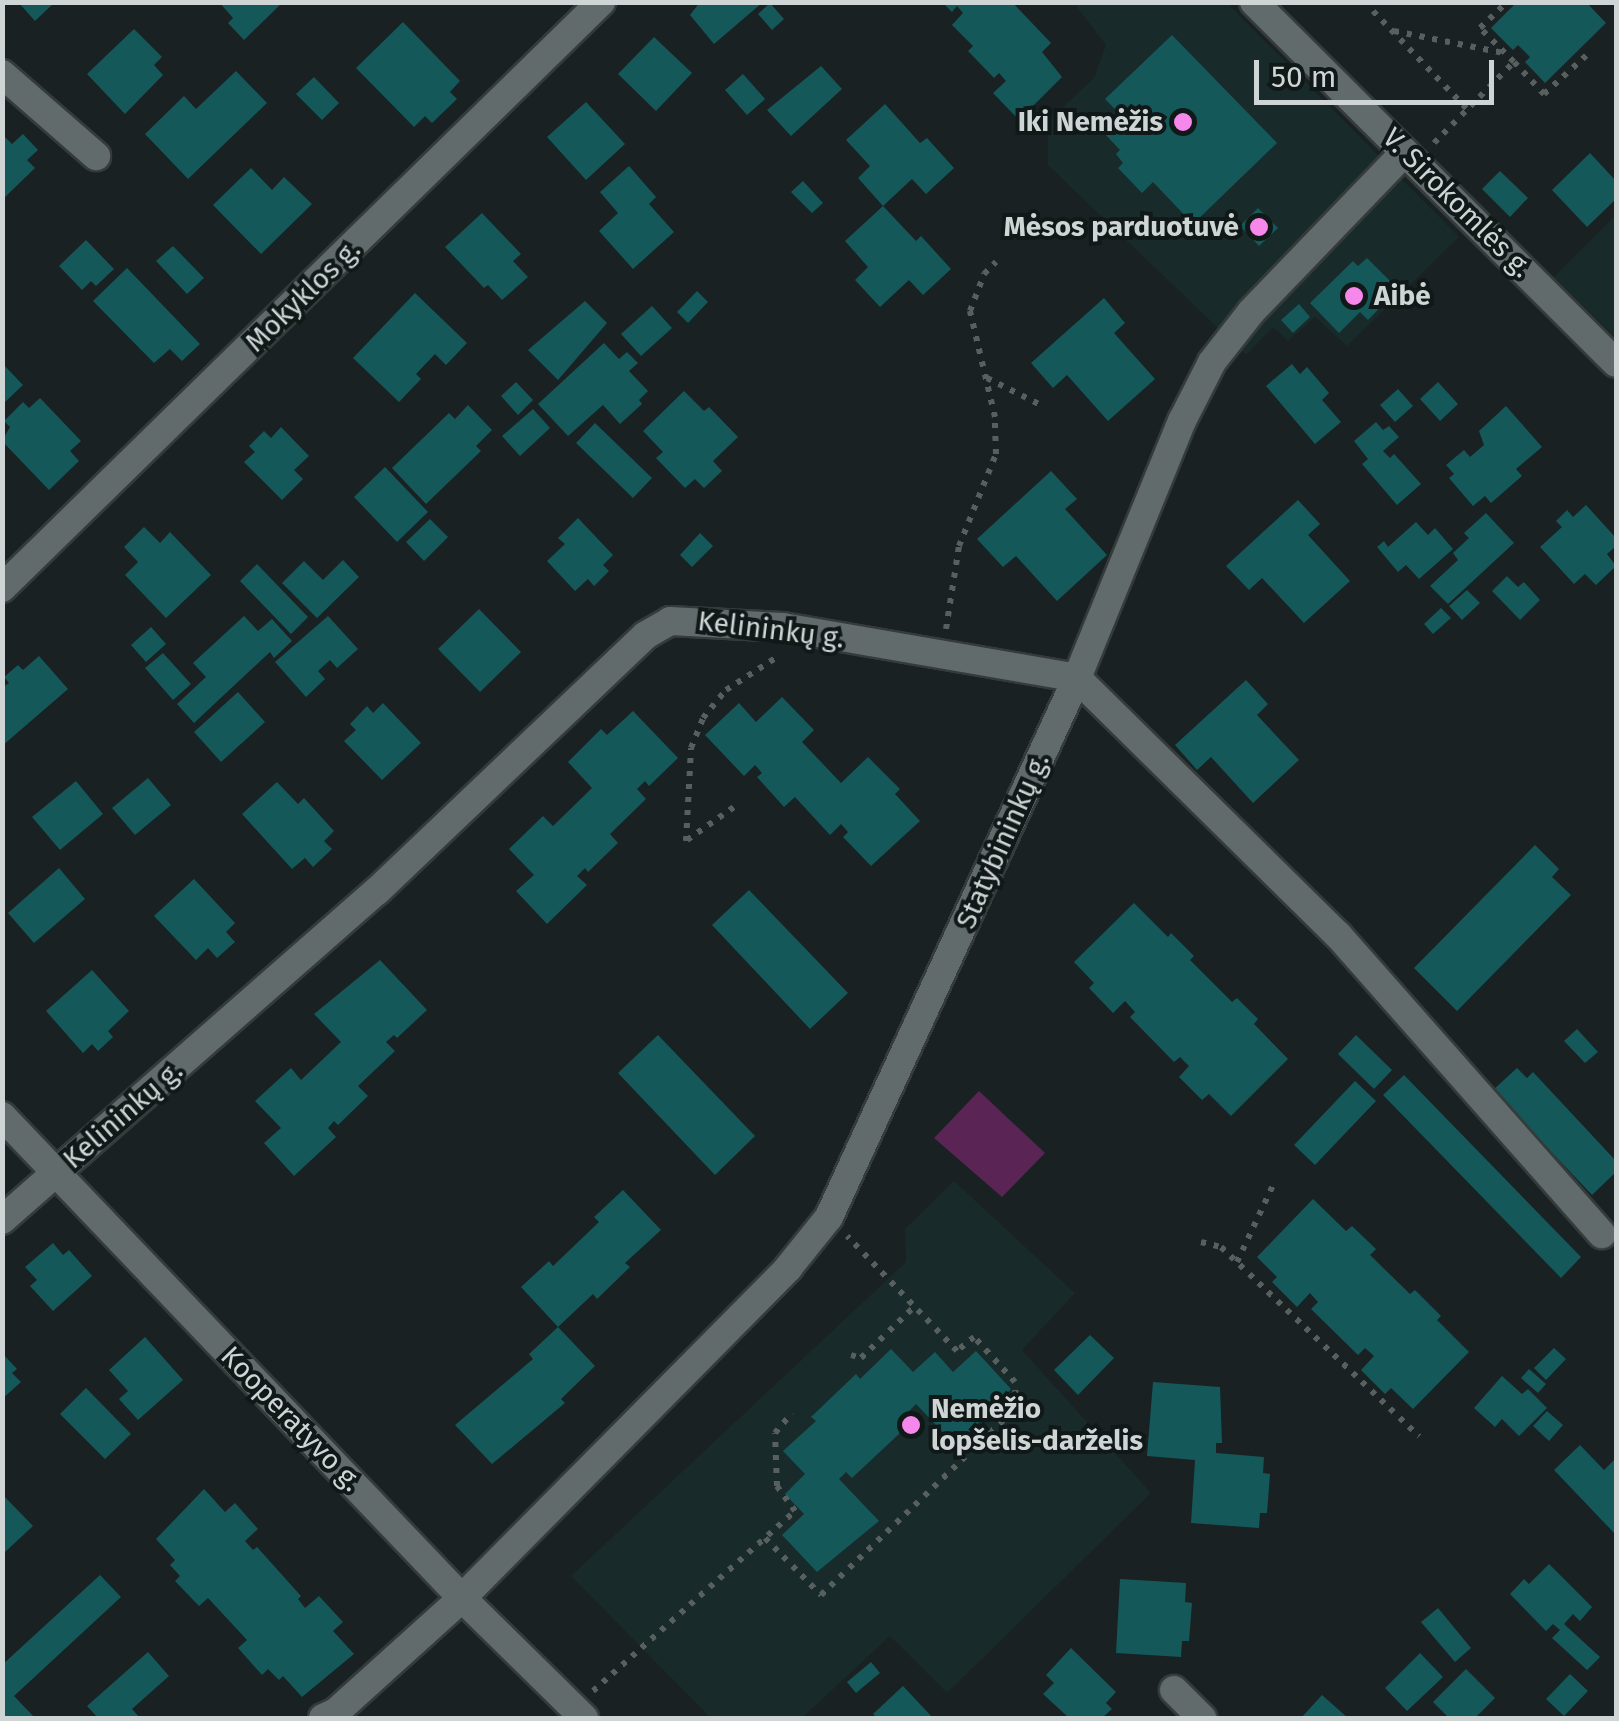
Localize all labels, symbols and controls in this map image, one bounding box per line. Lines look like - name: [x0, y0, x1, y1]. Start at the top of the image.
- scale bar: [1259, 40, 1499, 102]
- text: 50 m: [1271, 59, 1336, 95]
- place label: Iki Nemėžis: [1018, 105, 1163, 139]
- marker: Iki Nemėžis: [1172, 111, 1194, 133]
- street label: V. Sirokomlės g.: [1375, 121, 1539, 285]
- place label: Mėsos parduotuvė: [1004, 210, 1239, 244]
- marker: Mėsos parduotuvė: [1248, 216, 1270, 238]
- street label: Mokyklos g.: [239, 233, 367, 359]
- place label: Aibė: [1374, 279, 1431, 313]
- marker: Aibė: [1343, 285, 1365, 307]
- street label: Kelininkų g.: [696, 604, 846, 656]
- street label: Statybininkų g.: [949, 748, 1057, 934]
- street label: Kelininkų g.: [56, 1054, 190, 1176]
- street label: Kooperatyvo g.: [214, 1340, 368, 1498]
- place label: Nemėžio lopšelis-darželis: [931, 1392, 1143, 1458]
- marker: Nemėžio lopšelis-darželis: [900, 1414, 922, 1436]

